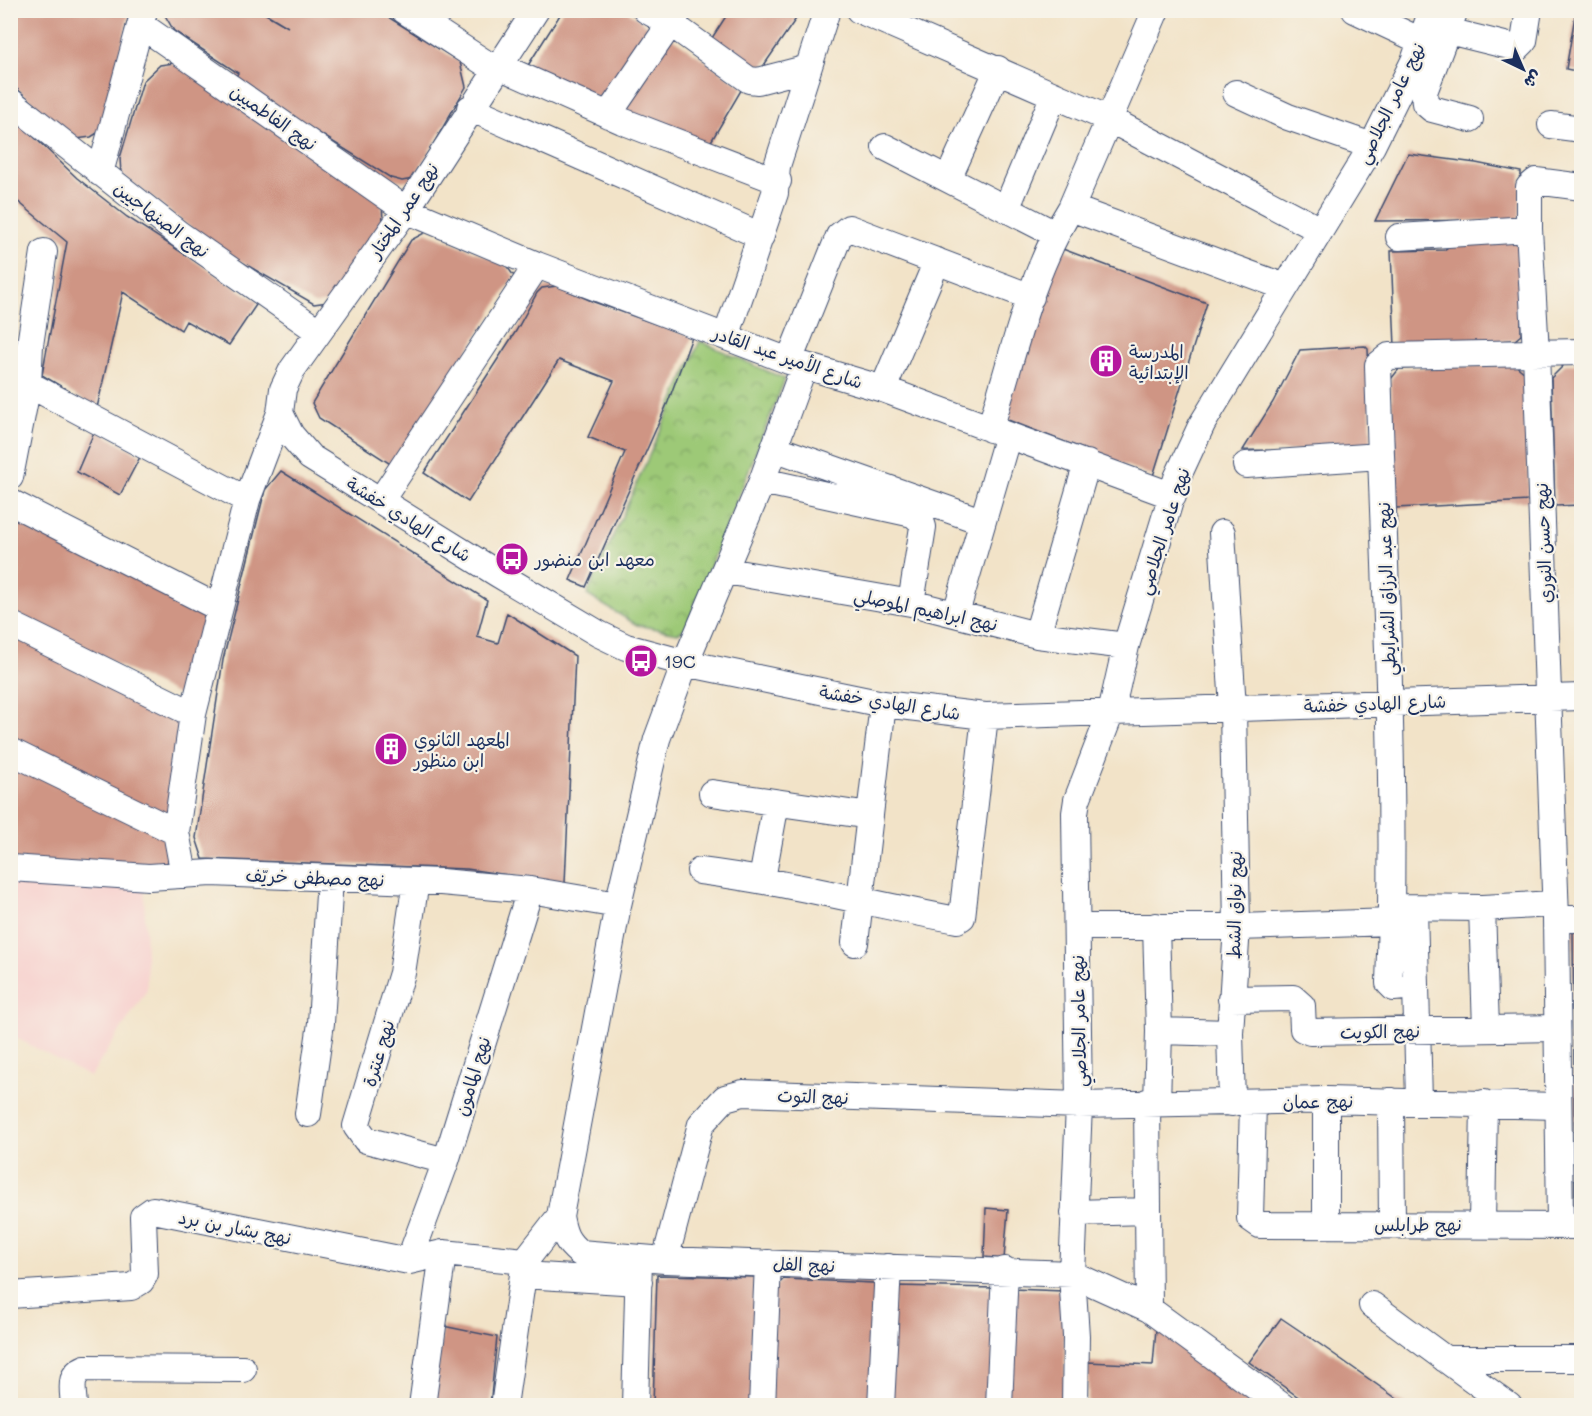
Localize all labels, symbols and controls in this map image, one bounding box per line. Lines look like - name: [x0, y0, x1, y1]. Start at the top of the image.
- street label: نهج عامر الجلاصي: [1350, 38, 1434, 170]
- north arrow: [1493, 39, 1553, 99]
- text: ش: [1520, 66, 1547, 94]
- street label: نهج الفاطميين: [225, 78, 322, 156]
- street label: نهج عمر المختار: [361, 158, 445, 265]
- street label: نهج الصنهاجيين: [109, 175, 215, 264]
- street label: شارع الأمير عبد القادر: [708, 319, 866, 395]
- place label: المدرسة الإبتدائية: [1129, 339, 1189, 384]
- building icon: المدرسة الإبتدائية: [1088, 343, 1124, 379]
- street label: نهج عامر الجلاصي: [1131, 465, 1200, 599]
- street label: شارع الهادي خفشة: [341, 471, 476, 569]
- street label: نهج حسن النوري: [1529, 482, 1559, 604]
- street label: نهج عبد الرزاق الشرايطي: [1371, 501, 1406, 676]
- bus stop icon: معهد ابن منضور: [494, 541, 530, 577]
- place label: معهد ابن منضور: [533, 547, 655, 571]
- street label: نهج ابراهيم الموصلي: [851, 582, 1000, 641]
- bus stop icon: 19C: [623, 643, 659, 679]
- place label: 19C: [664, 649, 696, 673]
- street label: شارع الهادي خفشة: [817, 679, 962, 727]
- street label: شارع الهادي خفشة: [1303, 689, 1447, 719]
- place label: المعهد الثانوي ابن منظور: [412, 727, 510, 772]
- building icon: المعهد الثانوي ابن منظور: [373, 731, 409, 767]
- street label: نهج نواق الشط: [1221, 851, 1248, 959]
- street label: نهج مصطفى خريّف: [245, 863, 385, 892]
- street label: نهج عامر الجلاصي: [1065, 955, 1096, 1087]
- street label: نهج عنترة: [356, 1017, 400, 1090]
- street label: نهج الكويت: [1340, 1018, 1420, 1045]
- street label: نهج المامون: [449, 1033, 496, 1119]
- street label: نهج التوت: [777, 1083, 849, 1110]
- street label: نهج عمان: [1282, 1088, 1354, 1115]
- street label: نهج بشار بن برد: [176, 1204, 294, 1251]
- street label: نهج طرابلس: [1374, 1212, 1462, 1237]
- street label: نهج الفل: [772, 1251, 836, 1278]

